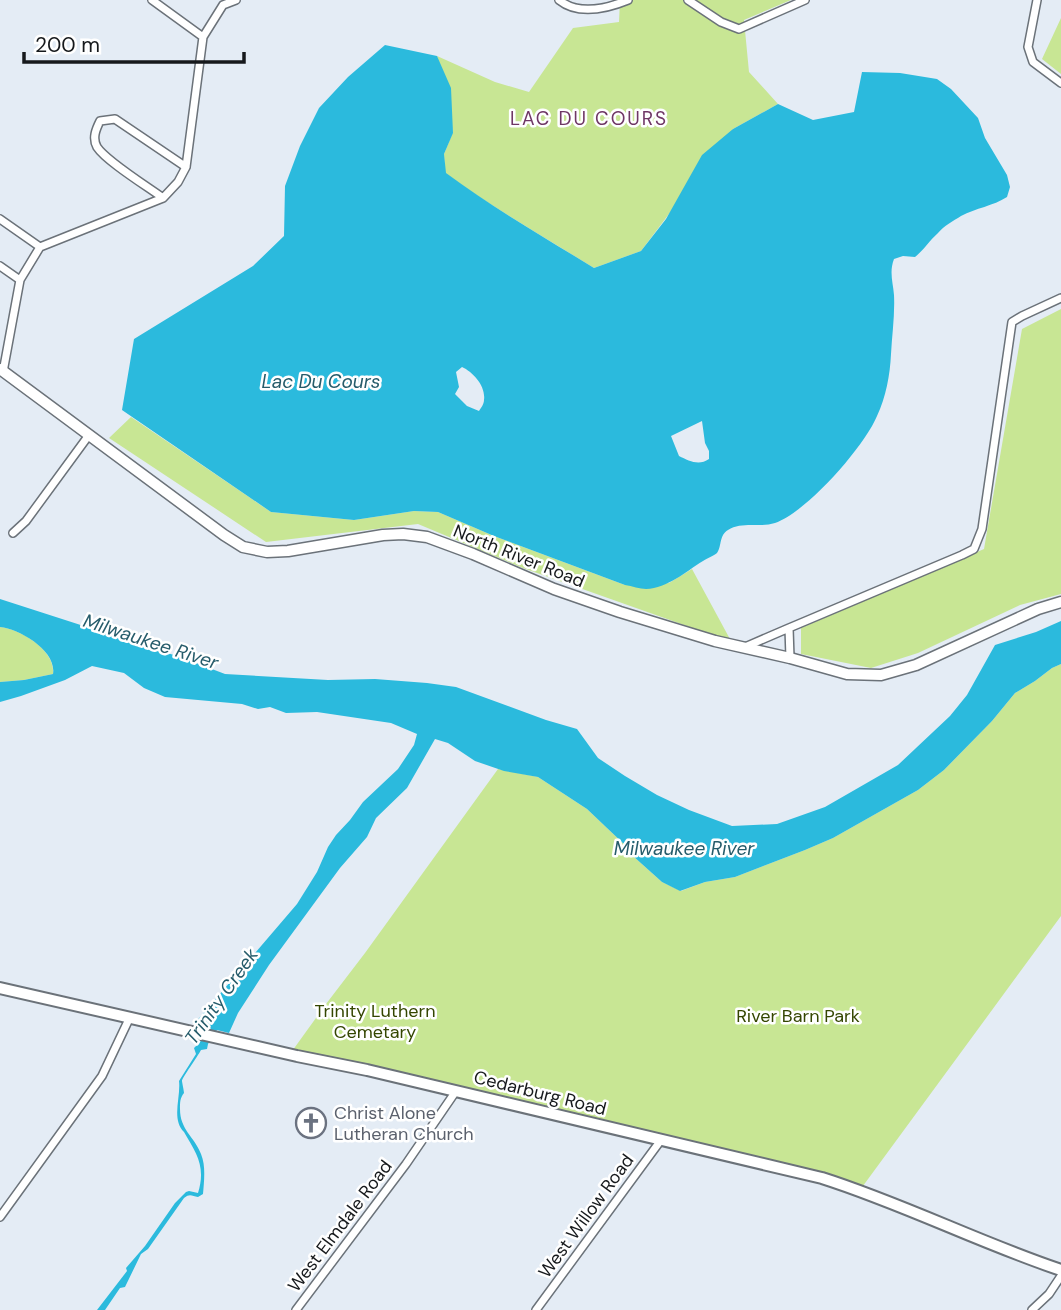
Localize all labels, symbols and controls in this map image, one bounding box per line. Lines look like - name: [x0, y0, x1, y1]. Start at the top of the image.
- scale bar: [24, 21, 245, 65]
- text: 200 m: [35, 31, 100, 59]
- district label: LAC DU COURS: [510, 106, 668, 131]
- water label: Lac Du Cours: [262, 369, 380, 394]
- street label: North River Road: [450, 519, 588, 593]
- water label: Milwaukee River: [80, 608, 223, 675]
- water label: Milwaukee River: [614, 836, 755, 861]
- water label: Trinity Creek: [179, 943, 264, 1049]
- park label: Trinity Luthern Cemetary: [315, 999, 435, 1044]
- park label: River Barn Park: [736, 1004, 860, 1028]
- street label: Cedarburg Road: [471, 1065, 609, 1121]
- place label: Christ Alone Lutheran Church: [334, 1101, 474, 1146]
- church icon: Christ Alone Lutheran Church: [294, 1106, 328, 1140]
- street label: West Willow Road: [533, 1149, 639, 1283]
- street label: West Elmdale Road: [282, 1155, 398, 1297]

